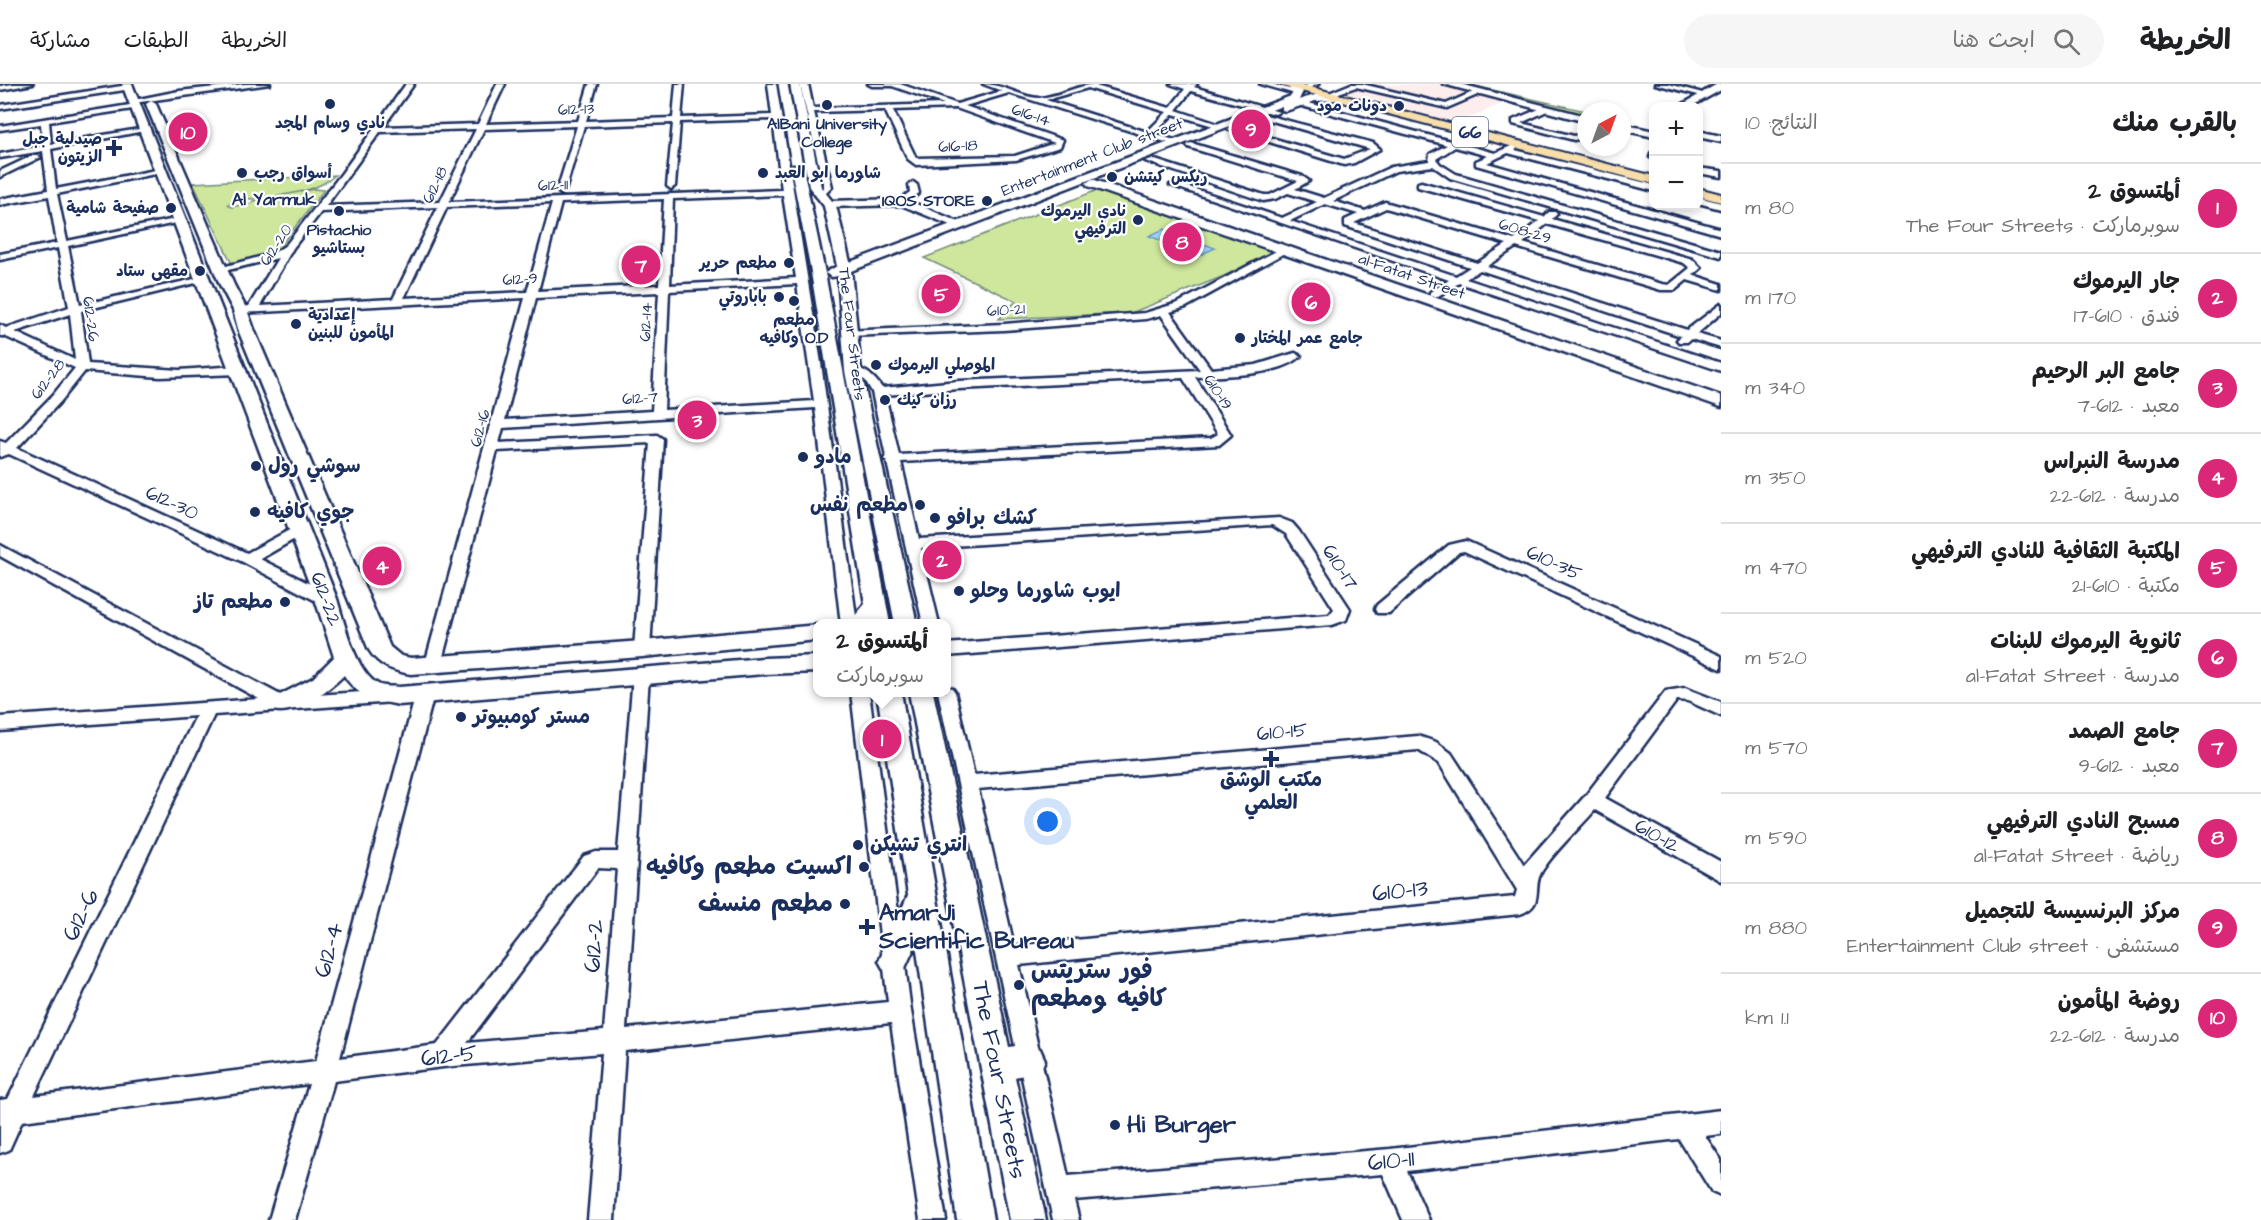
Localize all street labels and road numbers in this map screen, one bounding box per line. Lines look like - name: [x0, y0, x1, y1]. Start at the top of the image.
- street label: 612-13: [557, 97, 595, 121]
- street label: 616-14: [1009, 98, 1054, 132]
- street label: Entertainment Club street: [998, 112, 1186, 202]
- road number: 66: [1452, 117, 1488, 147]
- street label: 616-18: [938, 134, 978, 158]
- street label: 612-18: [417, 163, 453, 207]
- street label: 612-11: [537, 173, 569, 197]
- street label: 608-29: [1496, 213, 1554, 249]
- street label: 612-20: [254, 220, 298, 270]
- street label: al-Fatat Street: [1356, 247, 1469, 305]
- street label: The Four Streets: [833, 266, 871, 402]
- street label: 612-9: [502, 267, 538, 291]
- street label: 612-26: [77, 295, 105, 343]
- street label: 610-21: [986, 298, 1026, 322]
- street label: 612-14: [634, 302, 658, 342]
- street label: 612-28: [25, 354, 71, 404]
- street label: 610-19: [1198, 370, 1238, 414]
- street label: 612-7: [621, 386, 659, 410]
- street label: 612-16: [464, 407, 496, 449]
- street label: 612-30: [141, 479, 203, 528]
- street label: 610-35: [1522, 538, 1586, 588]
- street label: 610-17: [1315, 539, 1365, 595]
- street label: 612-22: [303, 568, 349, 630]
- street label: 610-15: [1256, 716, 1308, 748]
- street label: 610-12: [1629, 812, 1685, 860]
- street label: 610-13: [1370, 871, 1430, 911]
- street label: 612-6: [54, 883, 108, 947]
- street label: 612-2: [575, 918, 613, 974]
- street label: 612-4: [305, 919, 353, 981]
- street label: The Four Streets: [963, 978, 1035, 1182]
- street label: 612-5: [419, 1036, 479, 1076]
- street label: 610-11: [1366, 1142, 1416, 1180]

